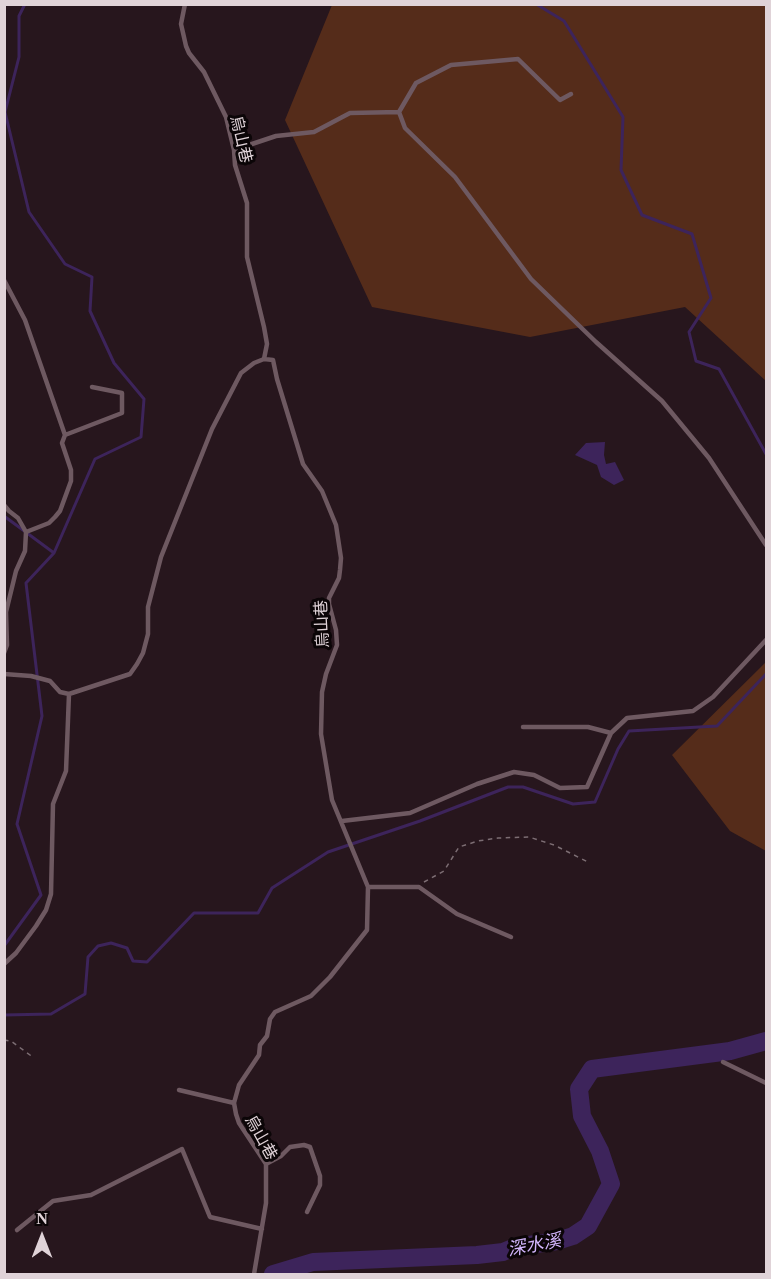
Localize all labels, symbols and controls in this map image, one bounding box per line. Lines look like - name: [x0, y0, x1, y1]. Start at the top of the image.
- street label: 烏山巷: [227, 113, 257, 165]
- street label: 烏山巷: [310, 600, 332, 648]
- street label: 烏山巷: [242, 1111, 282, 1163]
- north arrow: [12, 1207, 72, 1267]
- text: N: [36, 1210, 48, 1227]
- water label: 深水溪: [505, 1228, 563, 1260]

